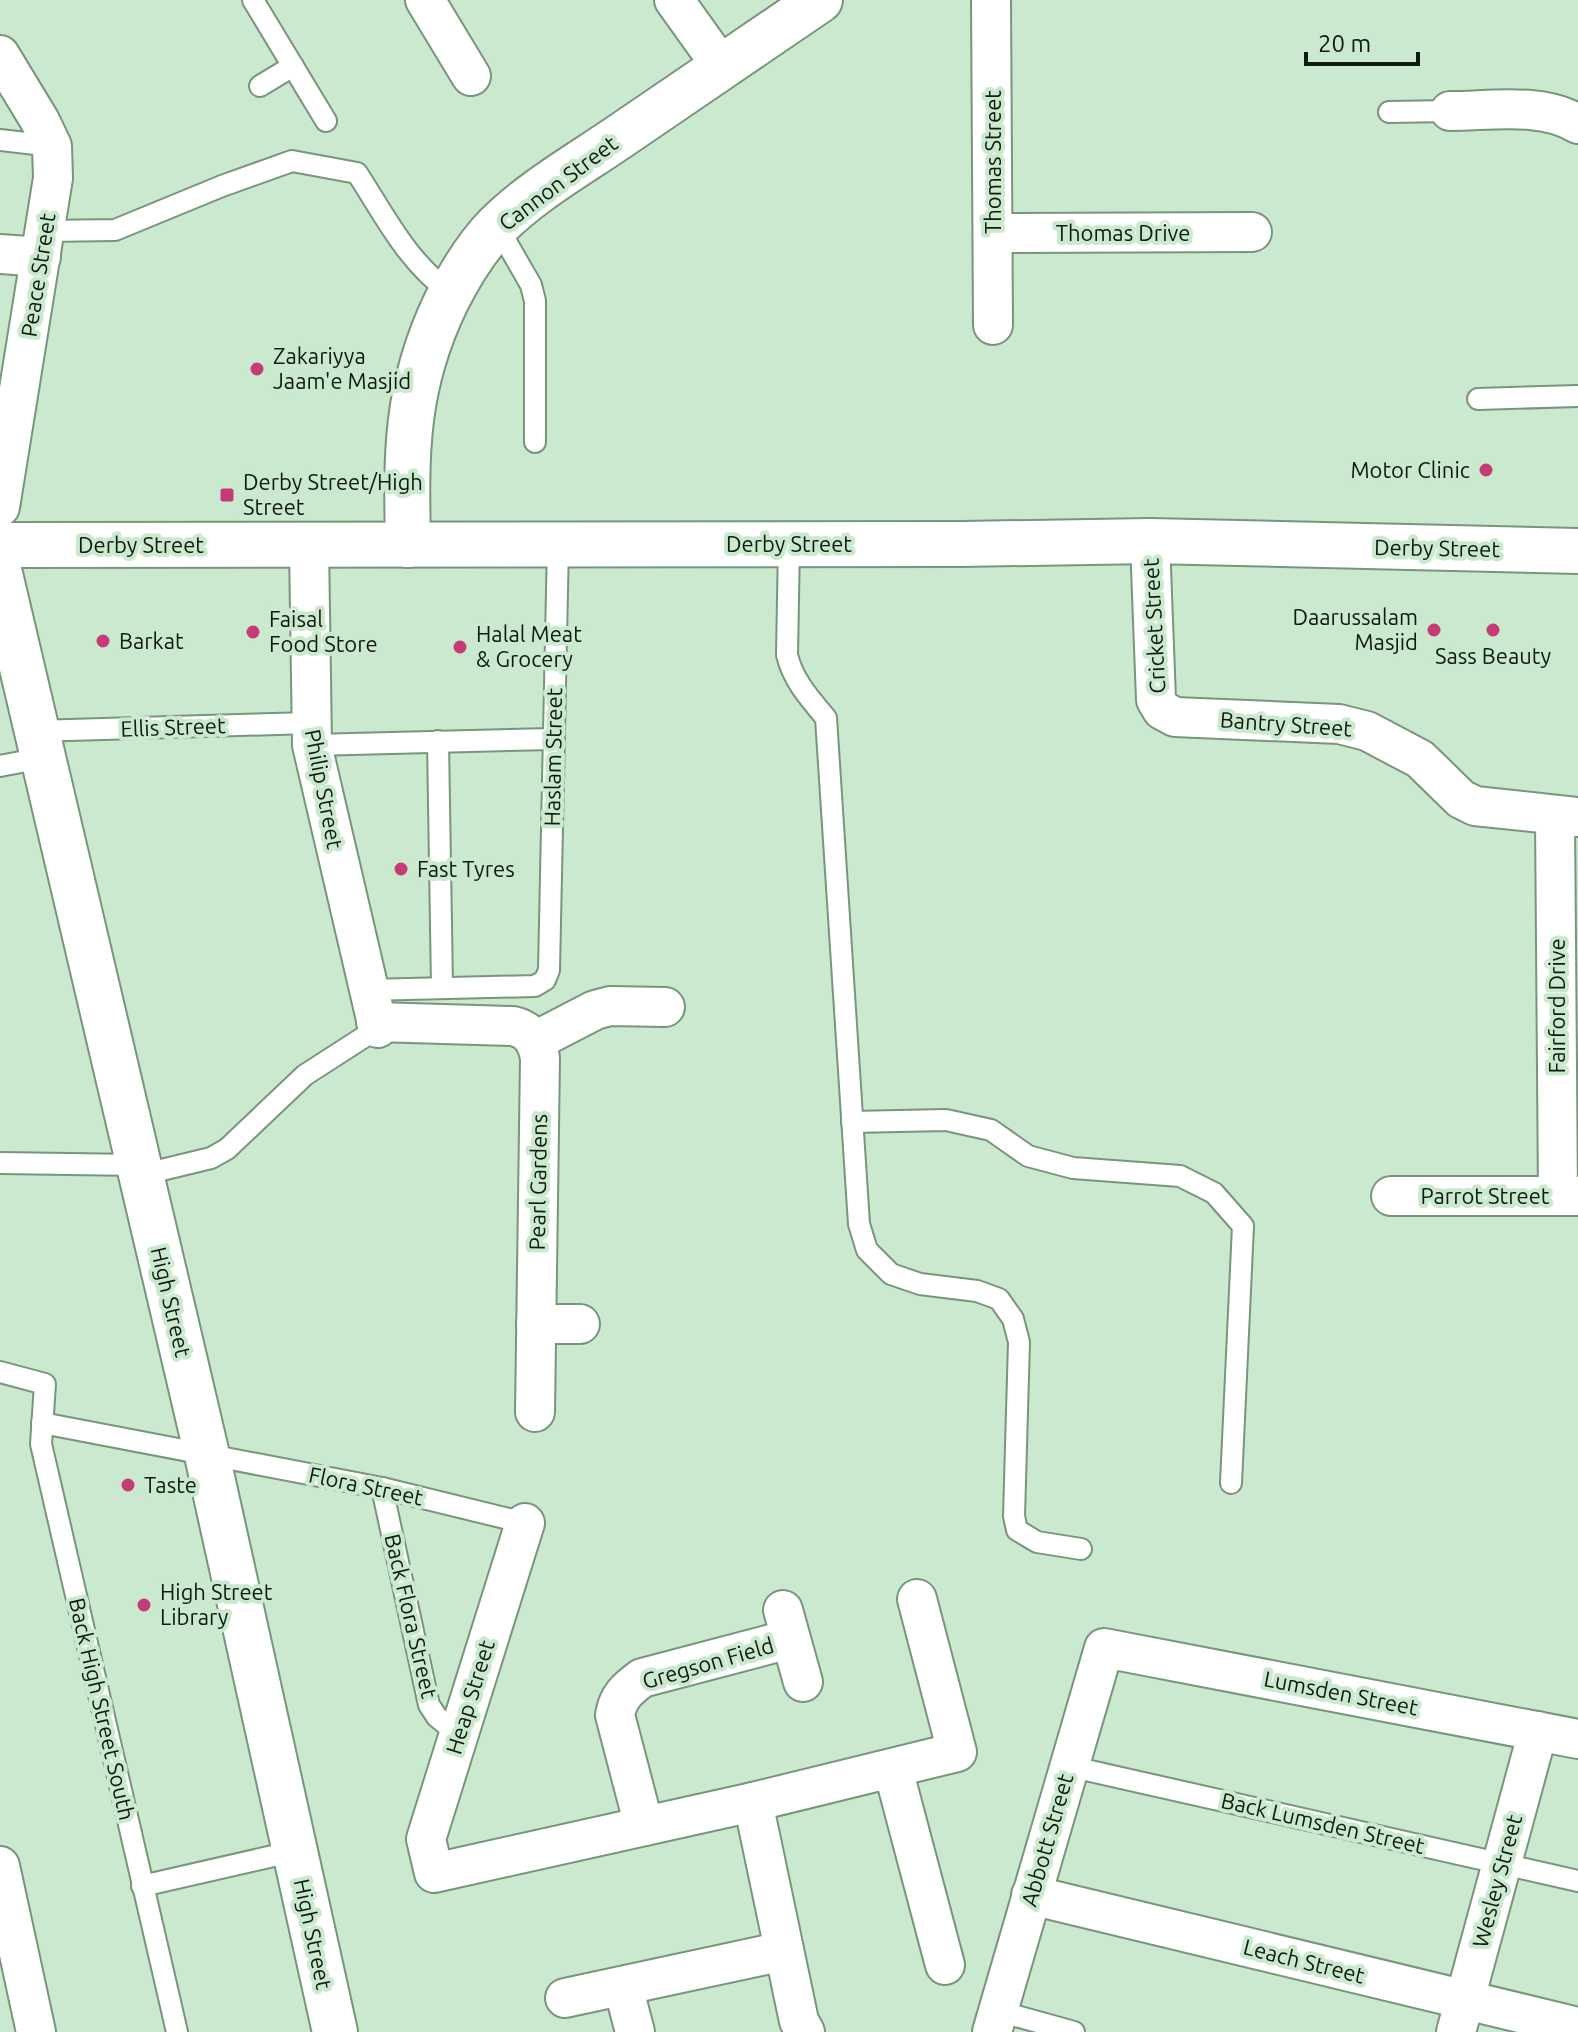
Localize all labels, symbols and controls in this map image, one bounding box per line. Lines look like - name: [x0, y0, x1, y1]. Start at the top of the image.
- scale bar: [1306, 16, 1418, 66]
- text: 20 m: [1318, 30, 1371, 57]
- street label: Thomas Street: [980, 90, 1005, 234]
- street label: Cannon Street: [494, 130, 622, 235]
- street label: Peace Street: [15, 211, 60, 339]
- street label: Thomas Drive: [1056, 220, 1190, 245]
- place label: Zakariyya Jaam'e Masjid: [273, 343, 411, 393]
- marker: Zakariyya Jaam'e Masjid: [248, 360, 266, 378]
- place label: Motor Clinic: [1350, 457, 1470, 482]
- marker: Motor Clinic: [1477, 461, 1495, 479]
- place label: Derby Street/High Street: [243, 469, 423, 519]
- marker: Derby Street/High Street: [218, 486, 236, 504]
- street label: Derby Street: [726, 531, 852, 556]
- street label: Derby Street: [78, 532, 204, 557]
- street label: Derby Street: [1374, 534, 1501, 561]
- street label: Cricket Street: [1137, 557, 1170, 694]
- place label: Daarussalam Masjid: [1292, 604, 1418, 654]
- place label: Faisal Food Store: [269, 606, 378, 656]
- place label: Halal Meat & Grocery: [476, 621, 582, 671]
- marker: Daarussalam Masjid: [1425, 621, 1443, 639]
- marker: Sass Beauty: [1484, 621, 1502, 639]
- marker: Faisal Food Store: [244, 623, 262, 641]
- place label: Barkat: [119, 628, 184, 653]
- marker: Barkat: [94, 632, 112, 650]
- marker: Halal Meat & Grocery: [451, 638, 469, 656]
- place label: Sass Beauty: [1435, 643, 1552, 668]
- street label: Haslam Street: [539, 687, 566, 827]
- street label: Bantry Street: [1219, 706, 1353, 741]
- street label: Ellis Street: [120, 712, 226, 741]
- street label: Philip Street: [301, 727, 348, 851]
- place label: Fast Tyres: [417, 856, 515, 881]
- marker: Fast Tyres: [392, 860, 410, 878]
- street label: Fairford Drive: [1544, 938, 1569, 1074]
- street label: Pearl Gardens: [524, 1113, 551, 1251]
- street label: Parrot Street: [1421, 1183, 1550, 1208]
- street label: High Street: [147, 1244, 196, 1360]
- street label: Flora Street: [307, 1461, 426, 1510]
- place label: Taste: [144, 1472, 197, 1497]
- marker: Taste: [119, 1476, 137, 1494]
- street label: Back Flora Street: [380, 1531, 443, 1701]
- place label: High Street Library: [160, 1579, 273, 1629]
- street label: Back High Street South: [65, 1595, 140, 1822]
- marker: High Street Library: [135, 1596, 153, 1614]
- street label: Gregson Field: [639, 1632, 776, 1693]
- street label: Heap Street: [440, 1636, 499, 1757]
- street label: Lumsden Street: [1262, 1665, 1421, 1720]
- street label: Abbott Street: [1016, 1770, 1077, 1909]
- street label: Back Lumsden Street: [1219, 1787, 1428, 1858]
- street label: Wesley Street: [1467, 1811, 1526, 1950]
- street label: High Street: [290, 1876, 337, 1992]
- street label: Leach Street: [1241, 1933, 1368, 1988]

